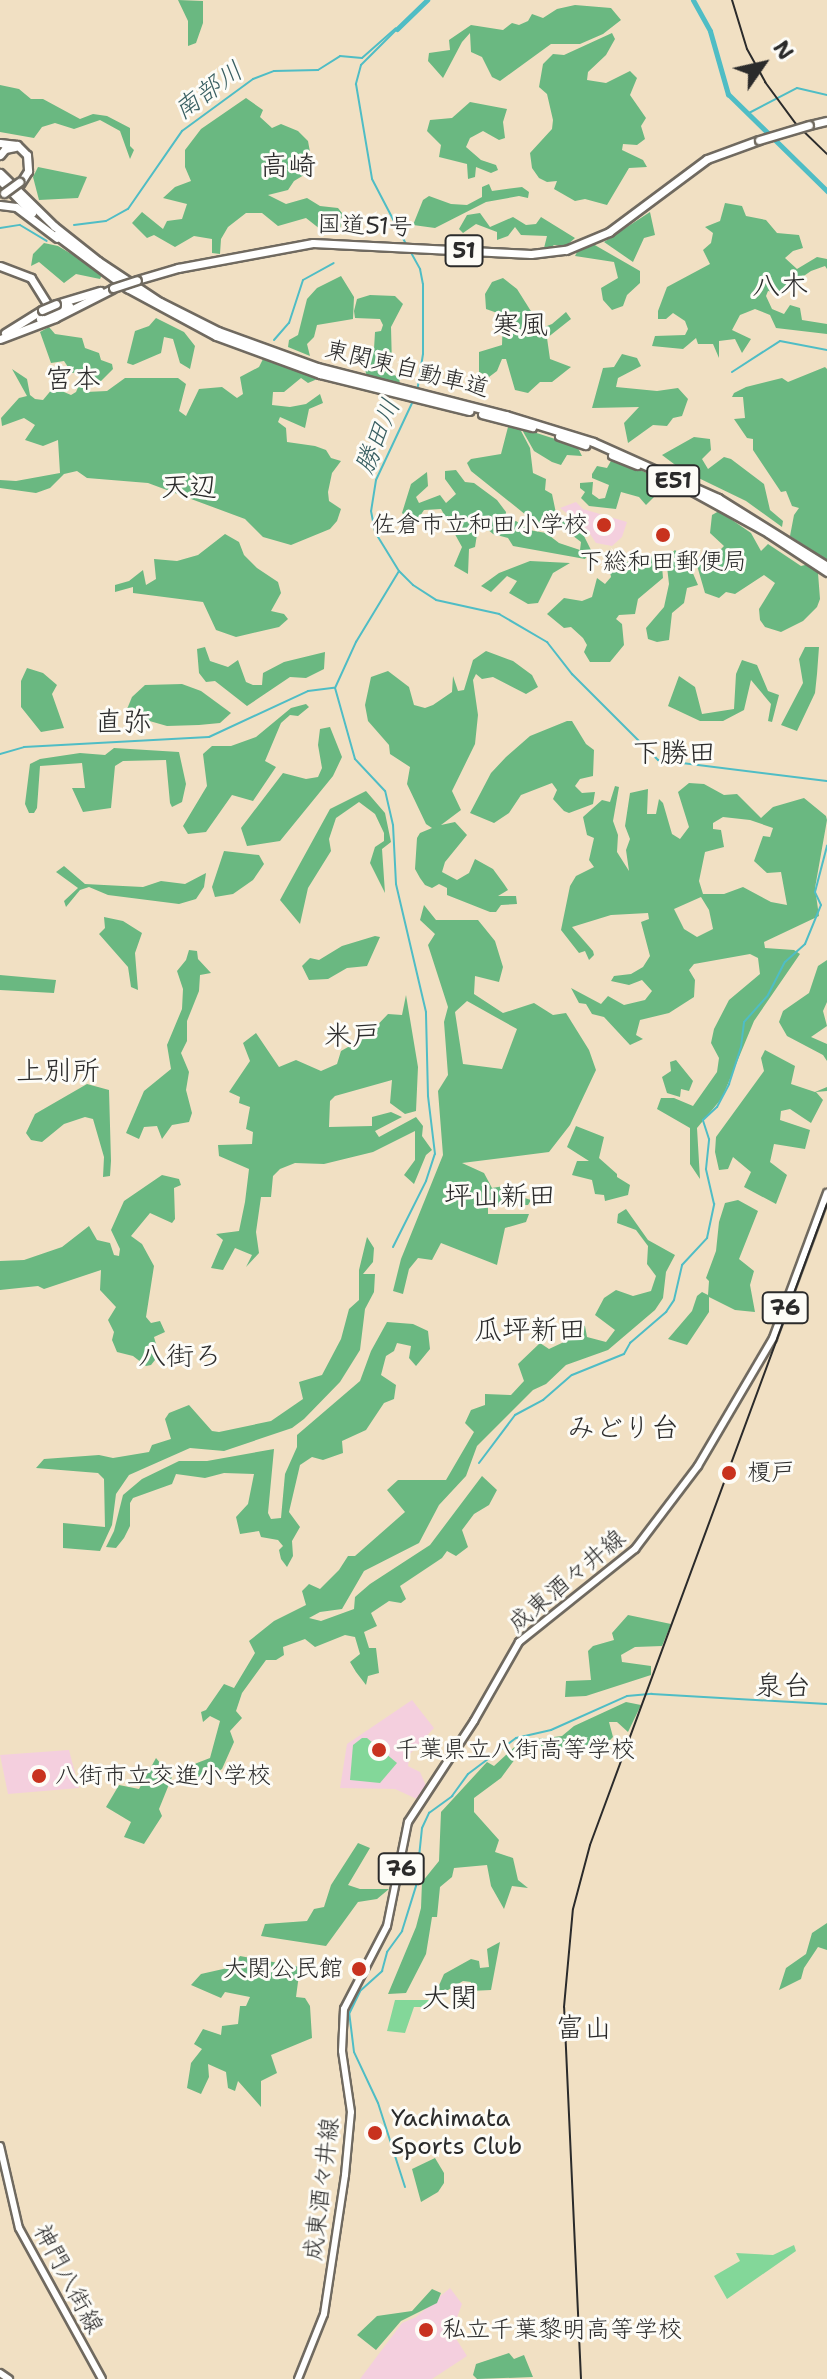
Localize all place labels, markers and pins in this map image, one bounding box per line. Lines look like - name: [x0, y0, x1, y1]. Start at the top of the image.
- place label: 佐倉市立和田小学校: [372, 511, 588, 539]
- marker: 佐倉市立和田小学校: [595, 516, 613, 534]
- marker: 下総和田郵便局: [654, 526, 672, 544]
- place label: 下総和田郵便局: [579, 548, 747, 576]
- place label: 榎戸: [747, 1459, 795, 1487]
- marker: 榎戸: [718, 1462, 740, 1484]
- place label: 千葉県立八街高等学校: [395, 1736, 635, 1764]
- marker: 千葉県立八街高等学校: [370, 1741, 388, 1759]
- place label: 八街市立交進小学校: [55, 1762, 271, 1790]
- marker: 八街市立交進小学校: [30, 1767, 48, 1785]
- place label: 大関公民館: [223, 1955, 343, 1983]
- marker: 大関公民館: [350, 1960, 368, 1978]
- place label: Yachimata Sports Club: [391, 2105, 522, 2161]
- marker: Yachimata Sports Club: [366, 2124, 384, 2142]
- place label: 私立千葉黎明高等学校: [442, 2316, 682, 2344]
- marker: 私立千葉黎明高等学校: [417, 2321, 435, 2339]

